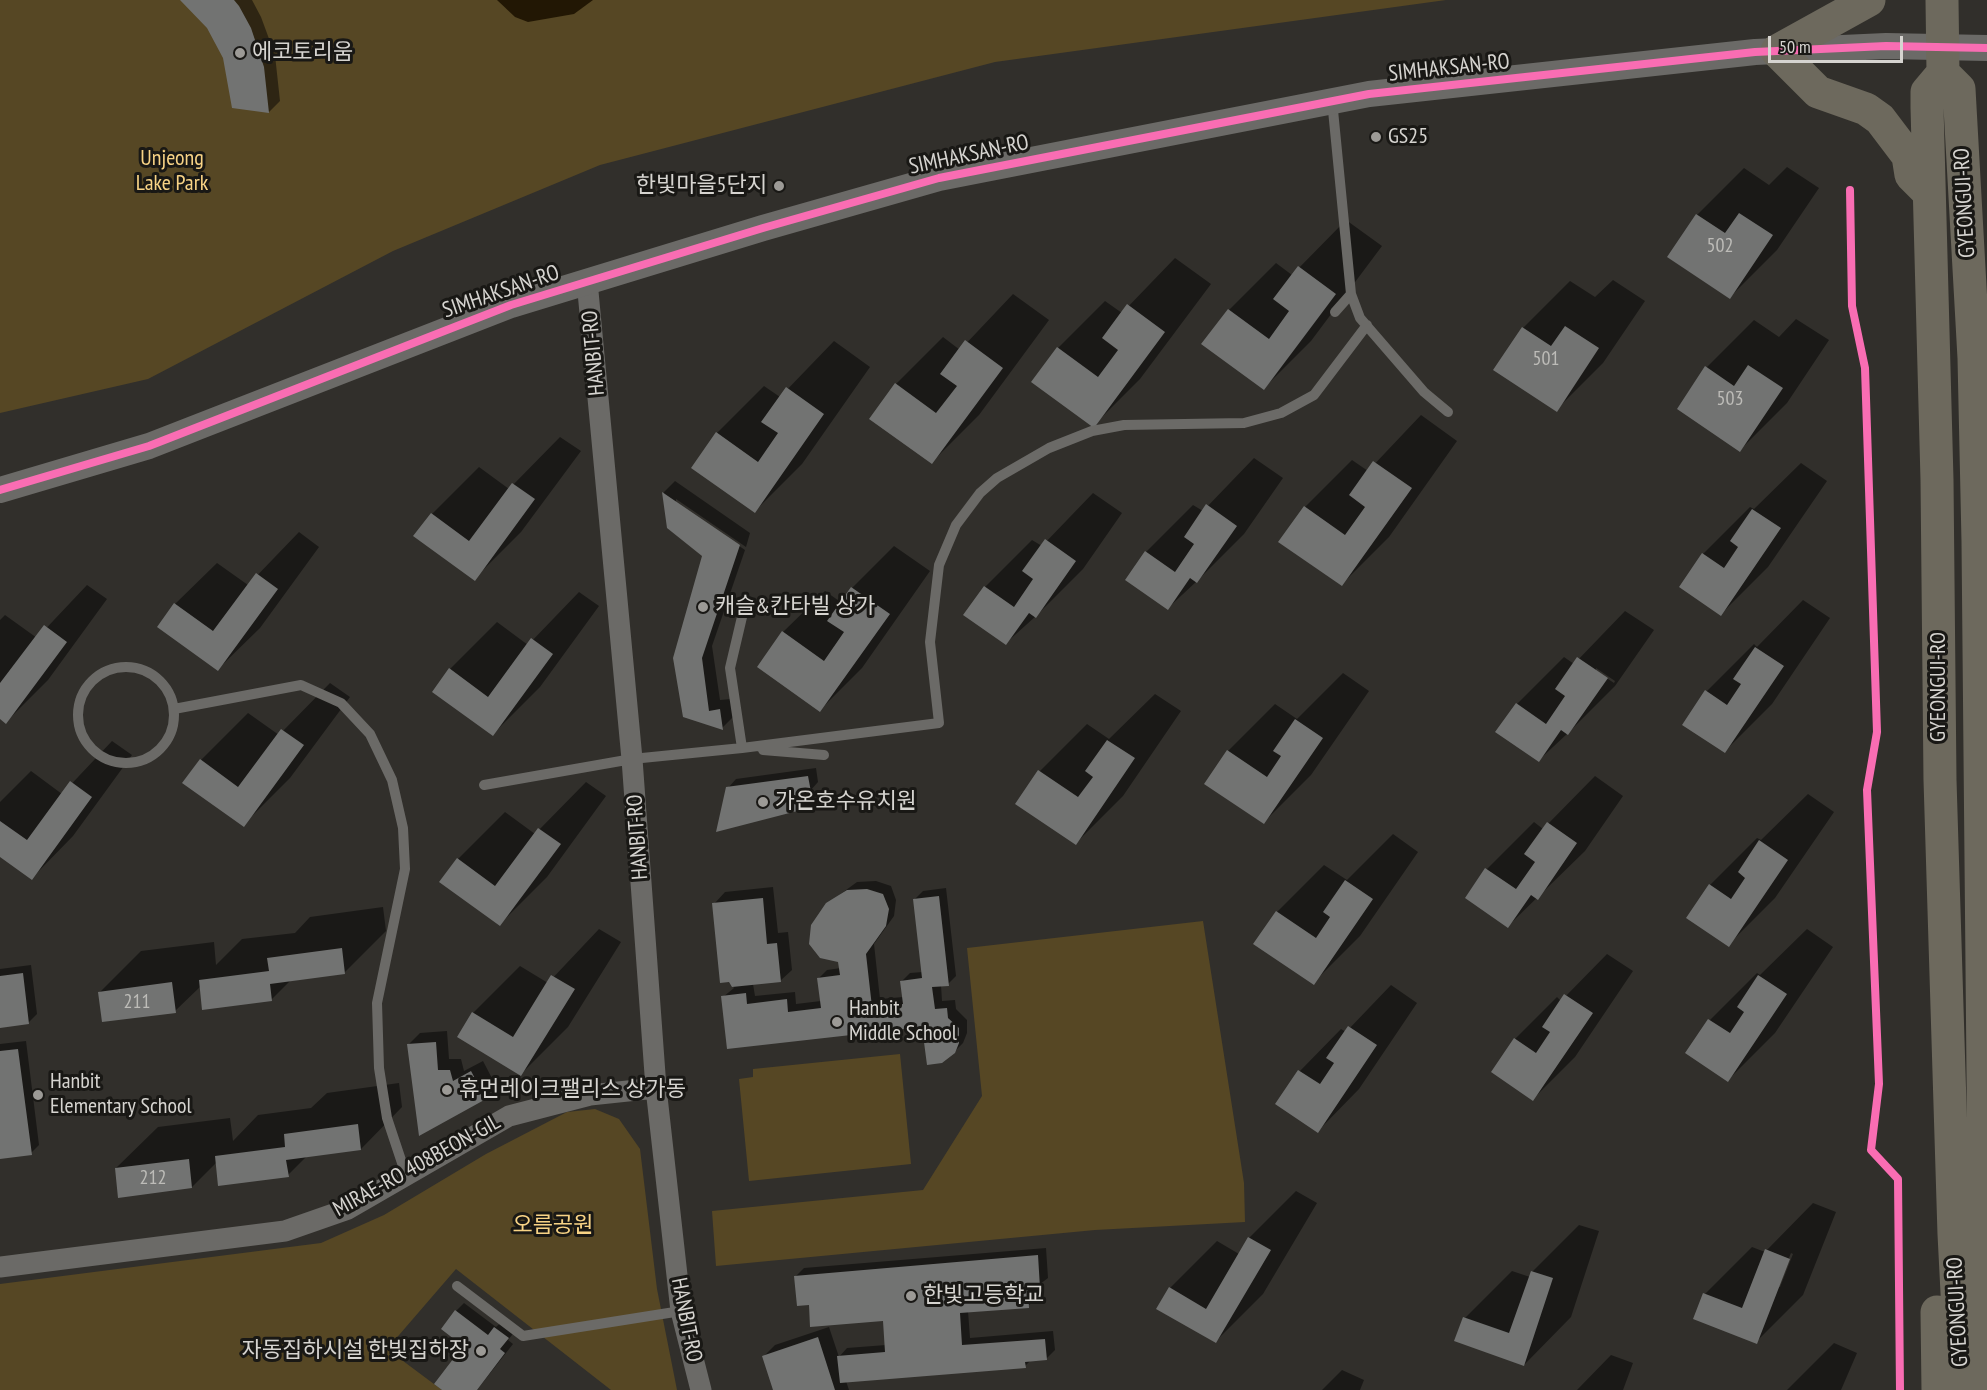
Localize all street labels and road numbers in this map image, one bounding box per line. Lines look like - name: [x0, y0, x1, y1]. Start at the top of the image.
- street label: SIMHAKSAN-RO: [1387, 49, 1511, 87]
- street label: SIMHAKSAN-RO: [907, 129, 1031, 181]
- street label: GYEONGUI-RO: [1949, 147, 1981, 259]
- street label: SIMHAKSAN-RO: [439, 260, 563, 324]
- street label: HANBIT-RO: [577, 309, 611, 397]
- street label: GYEONGUI-RO: [1926, 632, 1952, 742]
- street label: HANBIT-RO: [622, 793, 654, 881]
- street label: MIRAE-RO 408BEON-GIL: [329, 1109, 505, 1223]
- street label: GYEONGUI-RO: [1942, 1256, 1974, 1368]
- street label: HANBIT-RO: [665, 1276, 707, 1364]

